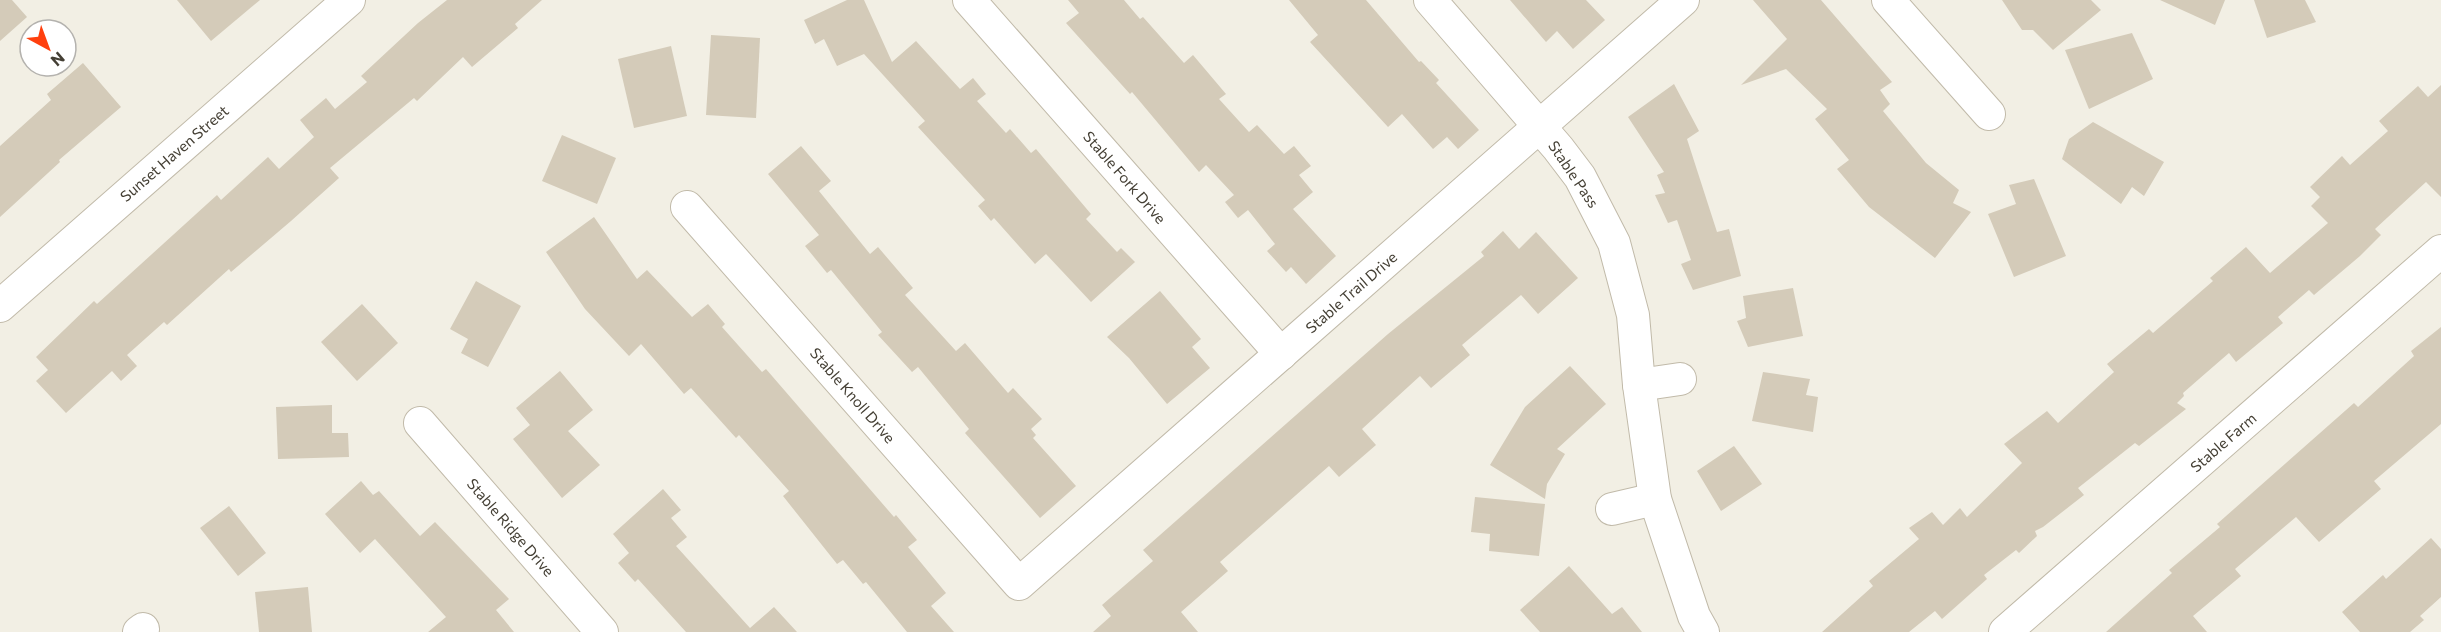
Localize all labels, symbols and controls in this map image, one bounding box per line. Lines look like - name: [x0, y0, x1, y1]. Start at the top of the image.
- north arrow: [18, 18, 78, 78]
- text: N: [47, 49, 69, 71]
- street label: Sunset Haven Street: [116, 101, 232, 205]
- street label: Stable Fork Drive: [1080, 127, 1170, 227]
- street label: Stable Pass: [1545, 137, 1603, 211]
- street label: Stable Trail Drive: [1302, 247, 1400, 336]
- street label: Stable Knoll Drive: [807, 344, 899, 446]
- street label: Stable Farm: [2186, 409, 2260, 475]
- street label: Stable Ridge Drive: [464, 474, 558, 580]

